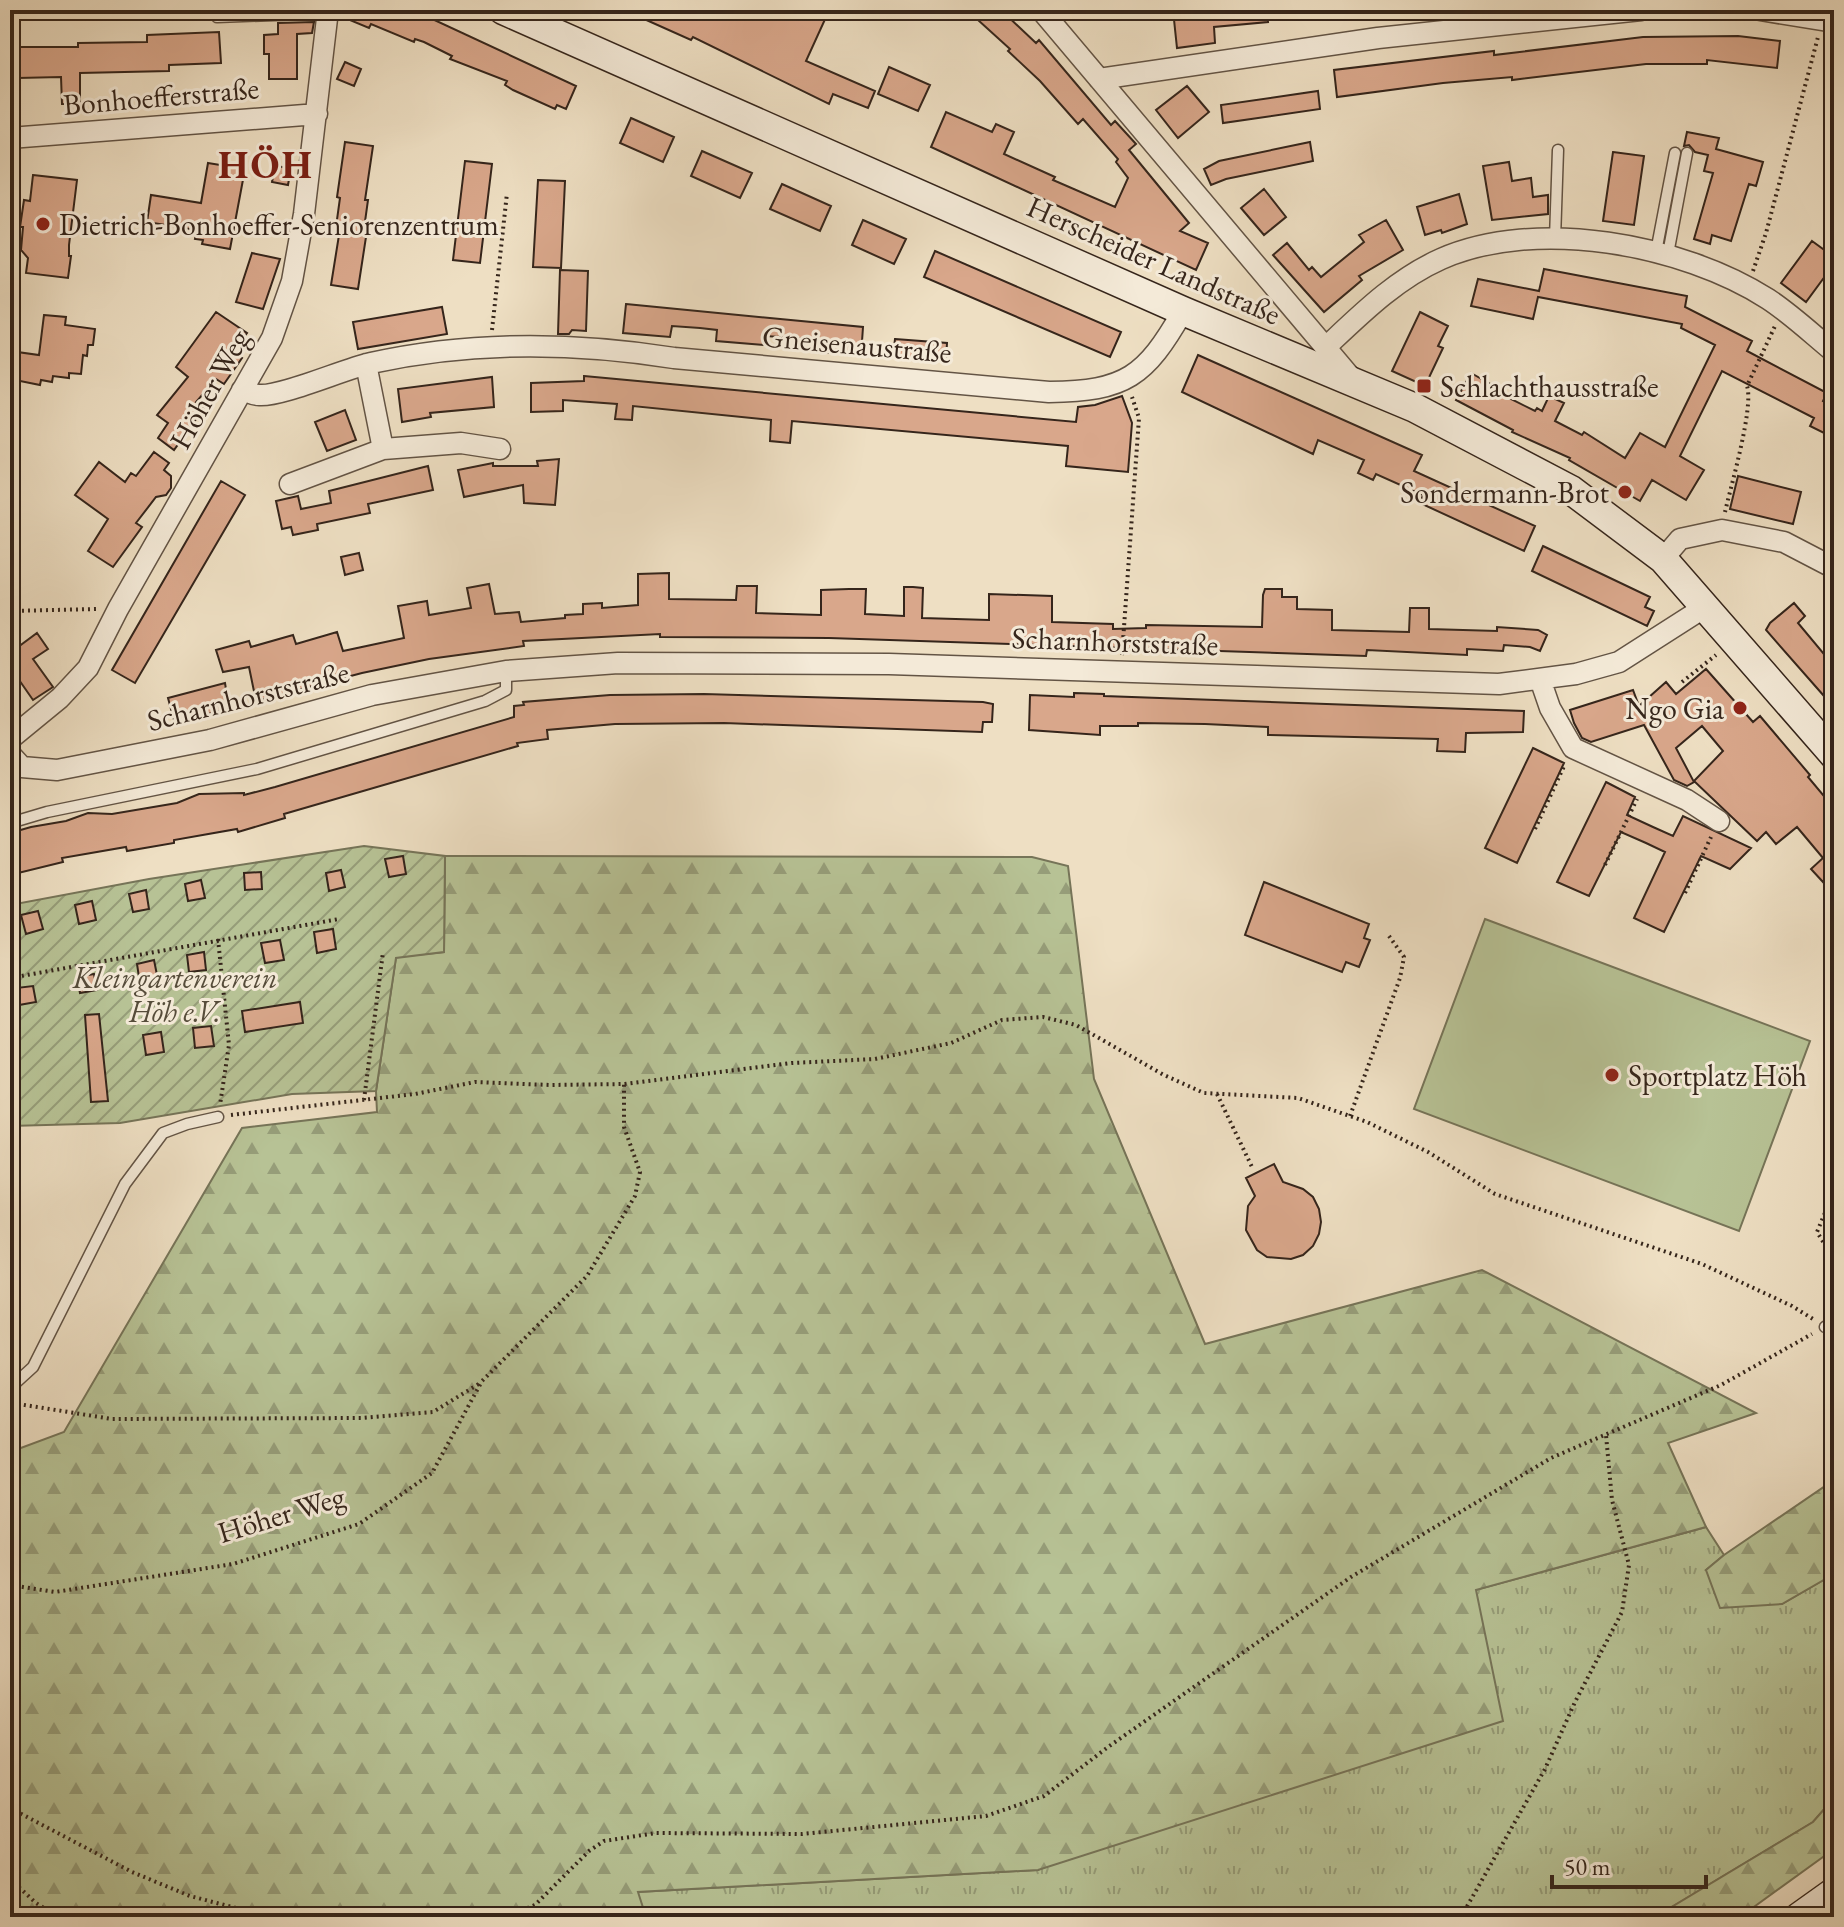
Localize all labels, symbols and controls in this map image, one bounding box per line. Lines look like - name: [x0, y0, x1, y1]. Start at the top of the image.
- street label: Bonhoefferstraße: [61, 68, 261, 124]
- district label: HÖH: [218, 140, 314, 189]
- street label: Herscheider Landstraße: [1021, 187, 1287, 333]
- place label: Dietrich-Bonhoeffer-Seniorenzentrum: [59, 205, 499, 244]
- marker: Dietrich-Bonhoeffer-Seniorenzentrum: [34, 215, 52, 233]
- street label: Gneisenaustraße: [761, 316, 953, 372]
- street label: Höher Weg: [160, 321, 258, 456]
- place label: Schlachthausstraße: [1440, 367, 1659, 406]
- marker: Schlachthausstraße: [1415, 377, 1433, 395]
- place label: Sondermann-Brot: [1400, 473, 1610, 512]
- marker: Sondermann-Brot: [1616, 483, 1634, 501]
- street label: Scharnhorststraße: [1011, 618, 1219, 664]
- street label: Scharnhorststraße: [143, 652, 353, 740]
- place label: Ngo Gia: [1625, 689, 1724, 728]
- marker: Ngo Gia: [1731, 699, 1749, 717]
- park label: Kleingartenverein Höh e.V.: [72, 958, 277, 1031]
- place label: Sportplatz Höh: [1628, 1056, 1807, 1095]
- marker: Sportplatz Höh: [1603, 1066, 1621, 1084]
- street label: Höher Weg: [213, 1476, 350, 1552]
- scale bar: [1552, 1839, 1706, 1889]
- text: 50 m: [1564, 1851, 1611, 1882]

